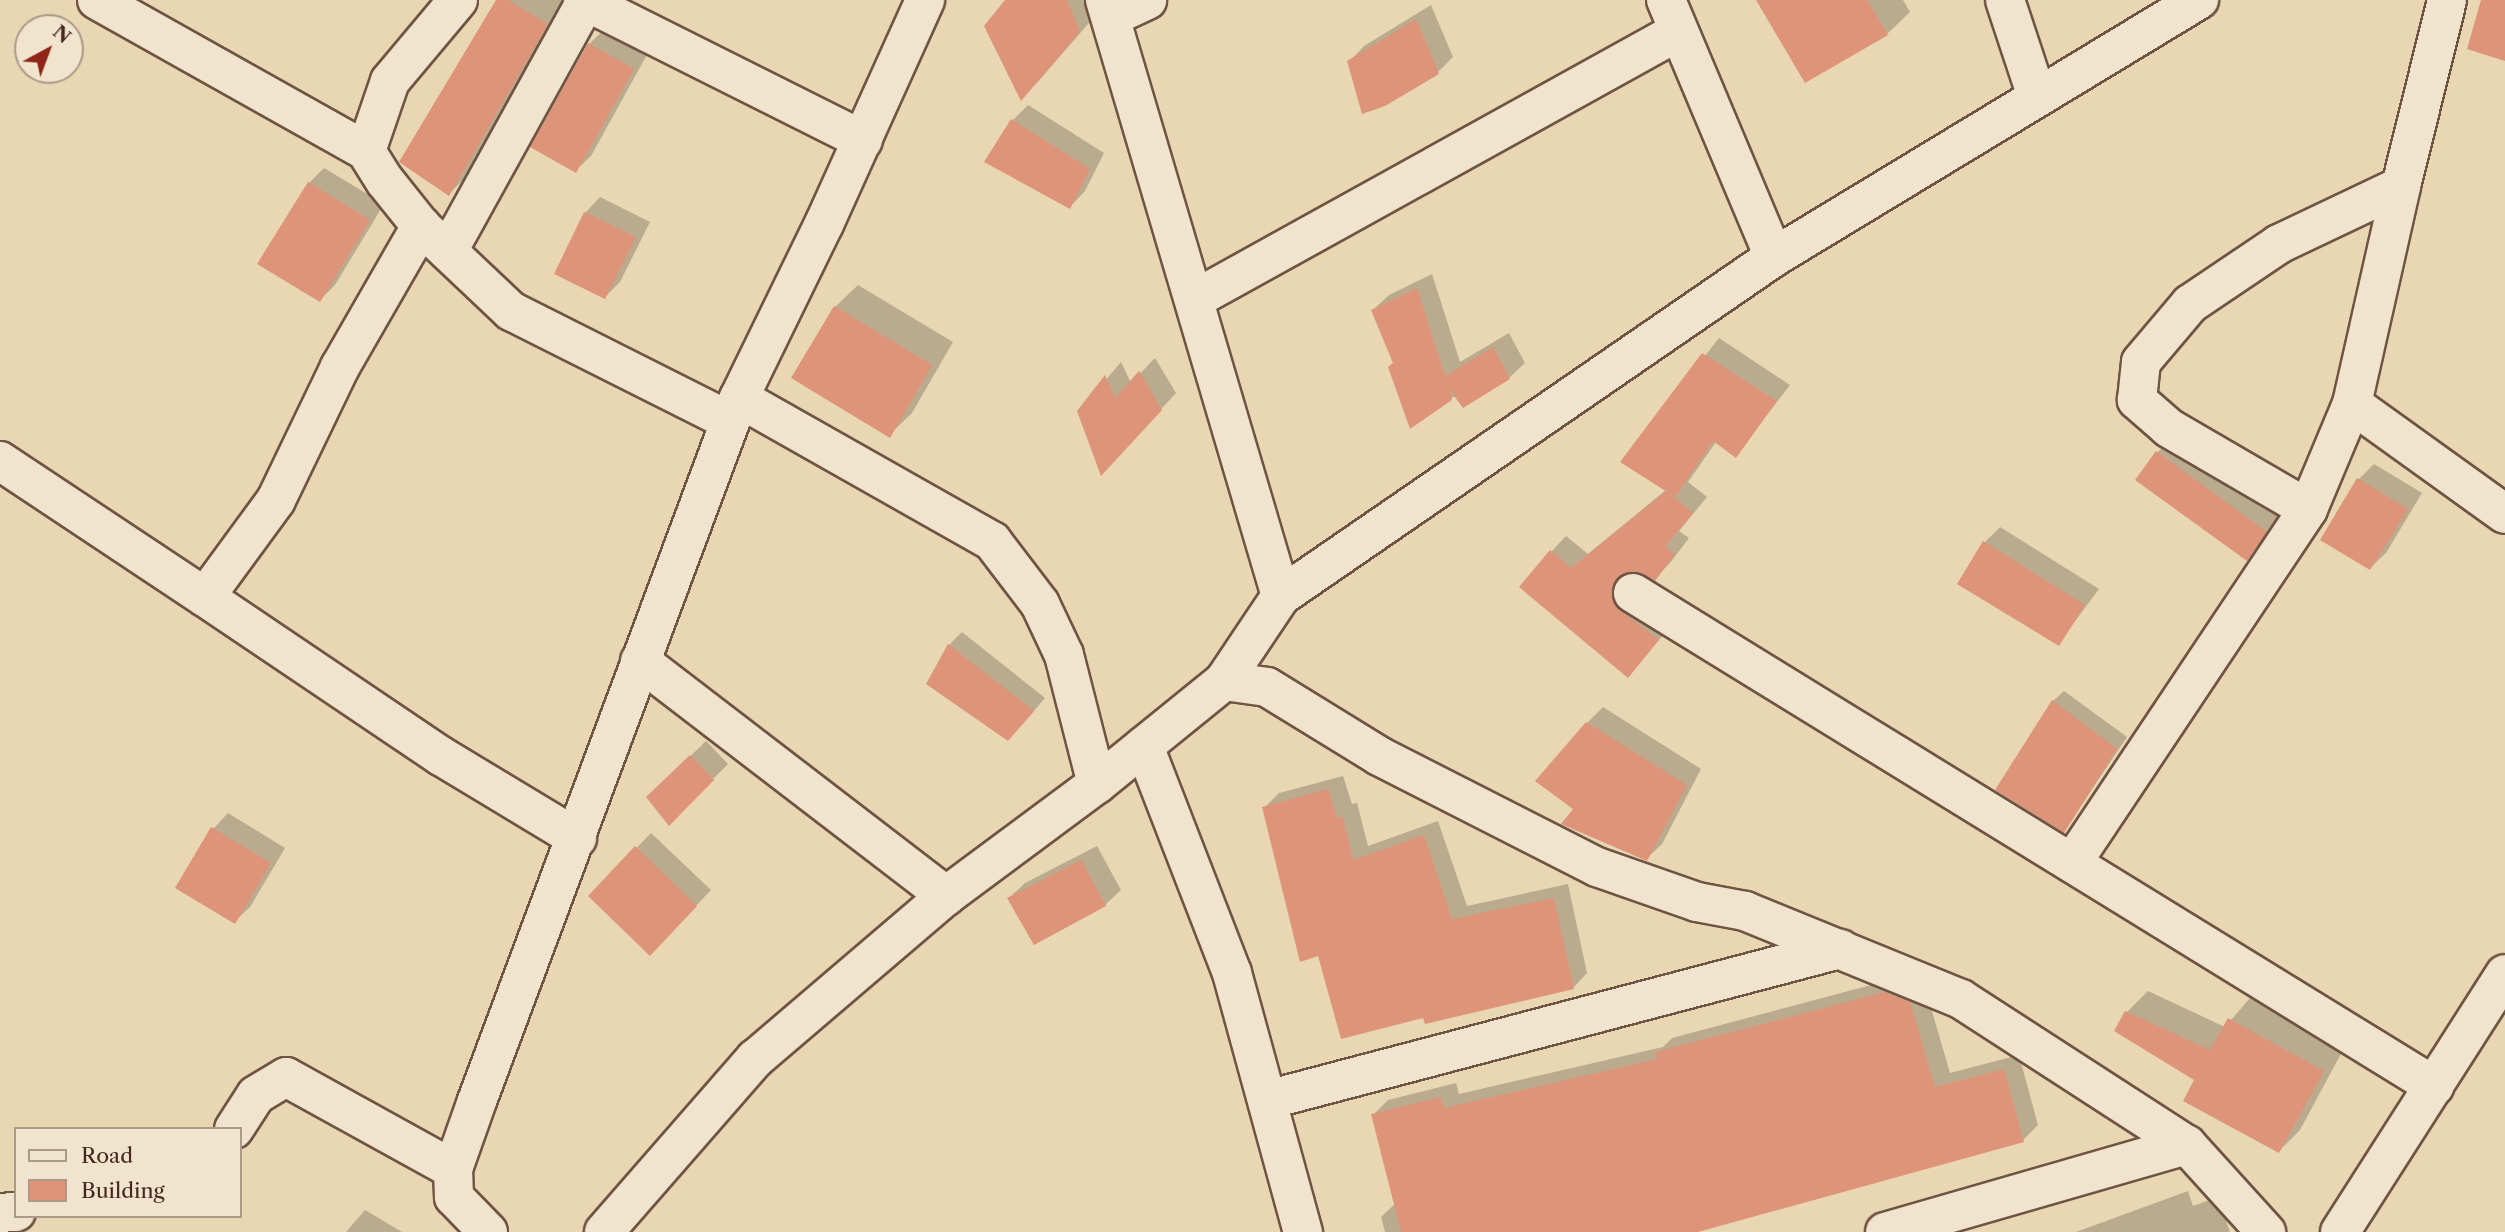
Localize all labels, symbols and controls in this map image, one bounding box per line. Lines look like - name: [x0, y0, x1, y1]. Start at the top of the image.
- north arrow: [14, 14, 84, 84]
- text: N: [48, 20, 76, 48]
- legend: [14, 1127, 242, 1218]
- text: Road: [81, 1143, 133, 1168]
- text: Building: [81, 1178, 165, 1203]

